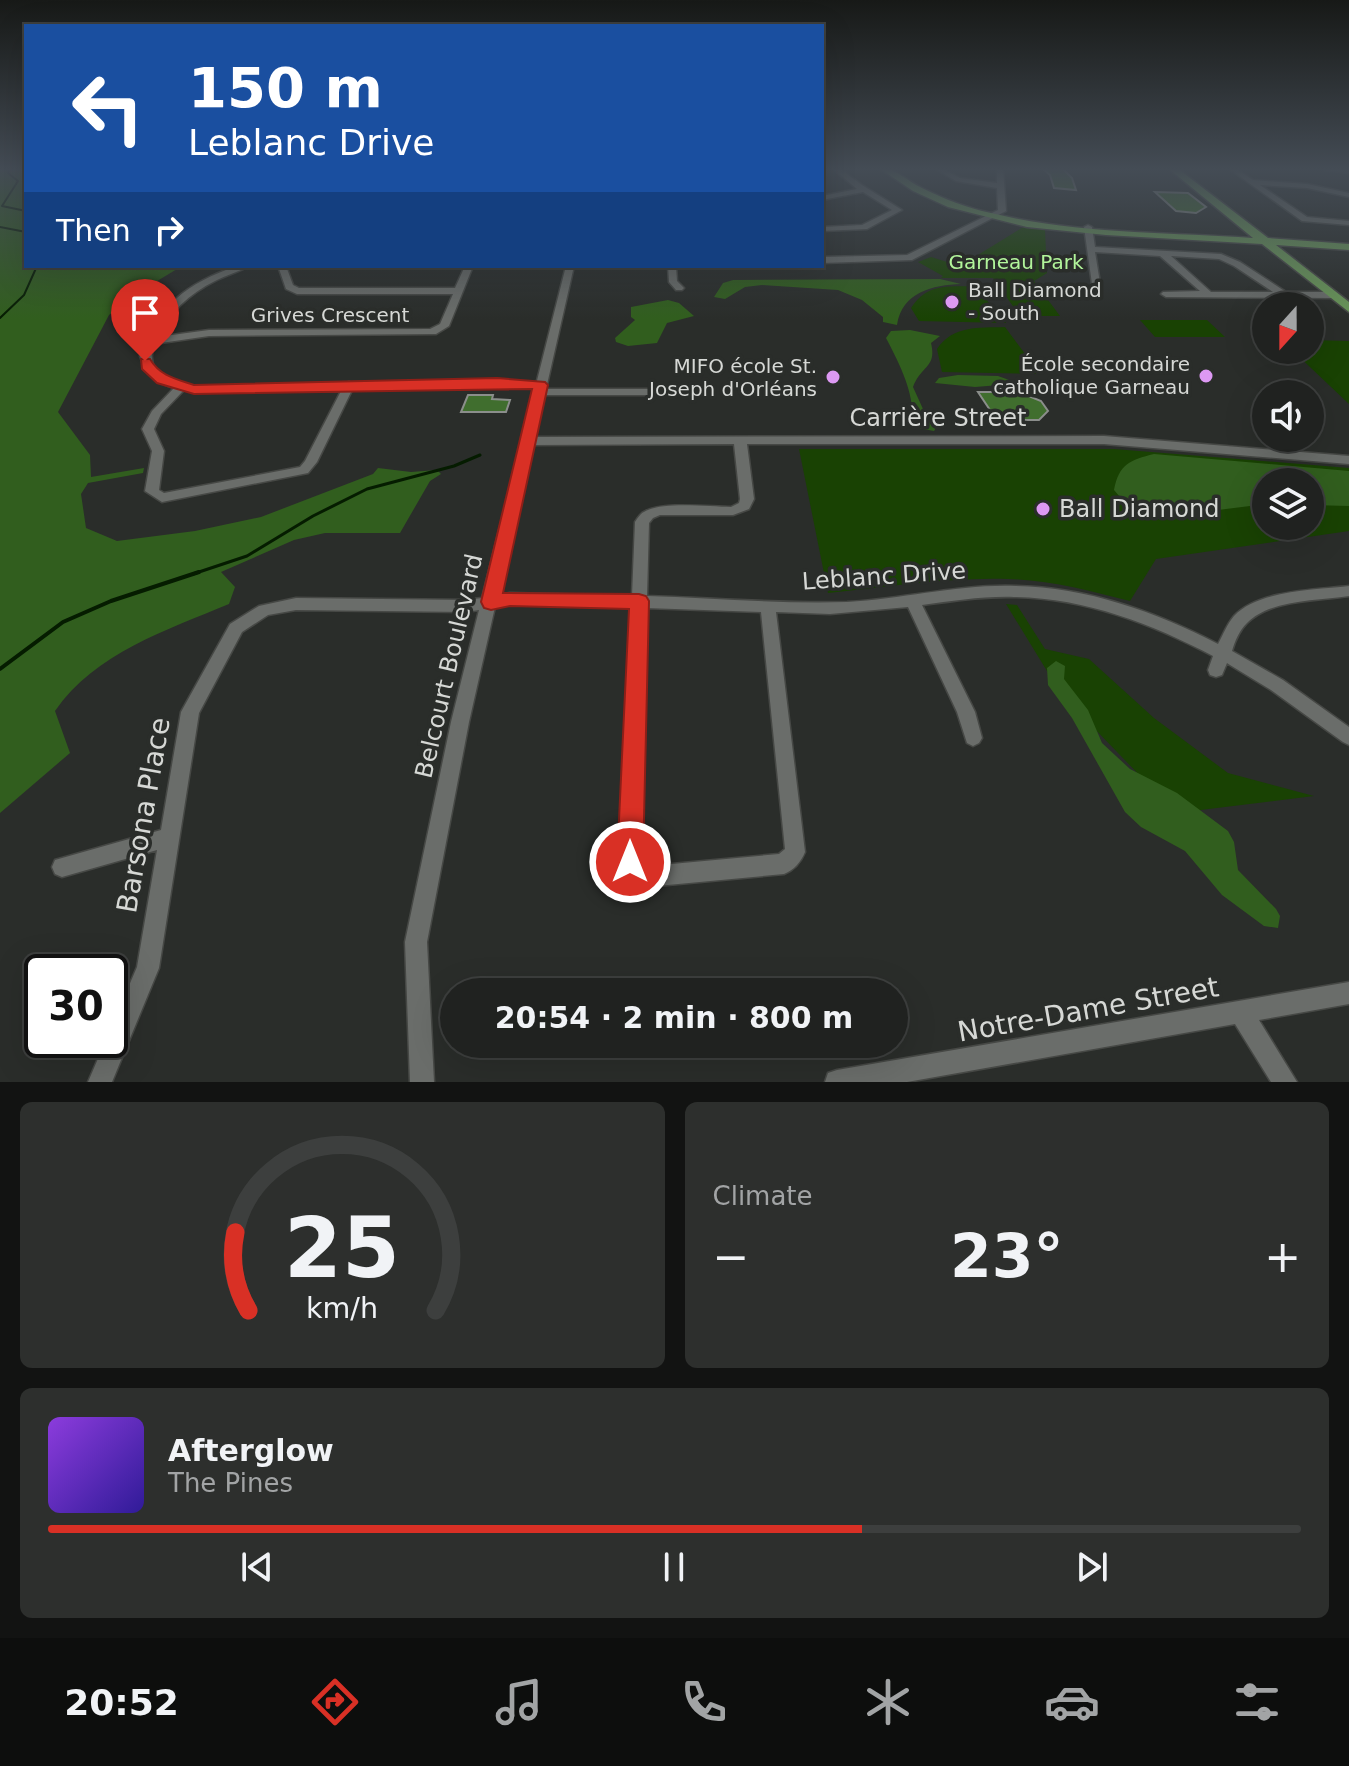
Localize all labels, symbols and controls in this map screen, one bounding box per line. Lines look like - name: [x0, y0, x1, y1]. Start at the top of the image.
- text: 150 m: [188, 55, 383, 120]
- icon: left: [56, 56, 160, 160]
- text: Leblanc Drive: [188, 122, 435, 163]
- icon: right: [147, 208, 191, 252]
- text: Then: [56, 213, 131, 248]
- park label: Garneau Park: [948, 250, 1084, 274]
- place label: Ball Diamond - South: [968, 278, 1102, 325]
- pin: [111, 279, 179, 361]
- icon: arrive: [123, 291, 167, 335]
- north arrow: [1252, 292, 1324, 364]
- map controls: [1252, 292, 1324, 540]
- marker: Ball Diamond - South: [943, 293, 961, 311]
- street label: Grives Crescent: [251, 303, 409, 327]
- place label: École secondaire catholique Garneau: [993, 352, 1190, 399]
- place label: MIFO école St. Joseph d'Orléans: [647, 354, 817, 401]
- marker: École secondaire catholique Garneau: [1197, 367, 1215, 385]
- marker: MIFO école St. Joseph d'Orléans: [824, 368, 842, 386]
- button: sound: [1252, 380, 1324, 452]
- street label: Carrière Street: [850, 404, 1026, 432]
- button: layers: [1252, 468, 1324, 540]
- place label: Ball Diamond: [1059, 495, 1220, 523]
- marker: Ball Diamond: [1034, 500, 1052, 518]
- street label: Belcourt Boulevard: [410, 551, 488, 781]
- street label: Leblanc Drive: [801, 556, 967, 596]
- street label: Barsona Place: [110, 715, 177, 915]
- position arrow: [588, 820, 672, 904]
- speed limit sign: 30: [24, 954, 128, 1058]
- street label: Notre-Dame Street: [955, 970, 1221, 1049]
- text: 20:54 · 2 min · 800 m: [495, 1000, 853, 1035]
- text: Climate: [713, 1181, 813, 1211]
- text: 25: [284, 1200, 400, 1297]
- text: 23°: [950, 1221, 1064, 1291]
- text: −: [713, 1231, 749, 1282]
- text: +: [1264, 1231, 1301, 1282]
- text: km/h: [306, 1291, 378, 1325]
- text: Afterglow: [168, 1433, 334, 1468]
- text: The Pines: [168, 1468, 293, 1498]
- icon: previous: [235, 1545, 279, 1589]
- icon: pause: [652, 1545, 696, 1589]
- icon: next: [1070, 1545, 1114, 1589]
- icon: directions: [307, 1674, 363, 1730]
- icon: music: [491, 1674, 547, 1730]
- icon: phone: [676, 1674, 732, 1730]
- icon: climate: [860, 1674, 916, 1730]
- icon: car: [1044, 1674, 1100, 1730]
- icon: filters: [1229, 1674, 1285, 1730]
- text: 20:52: [64, 1682, 179, 1723]

